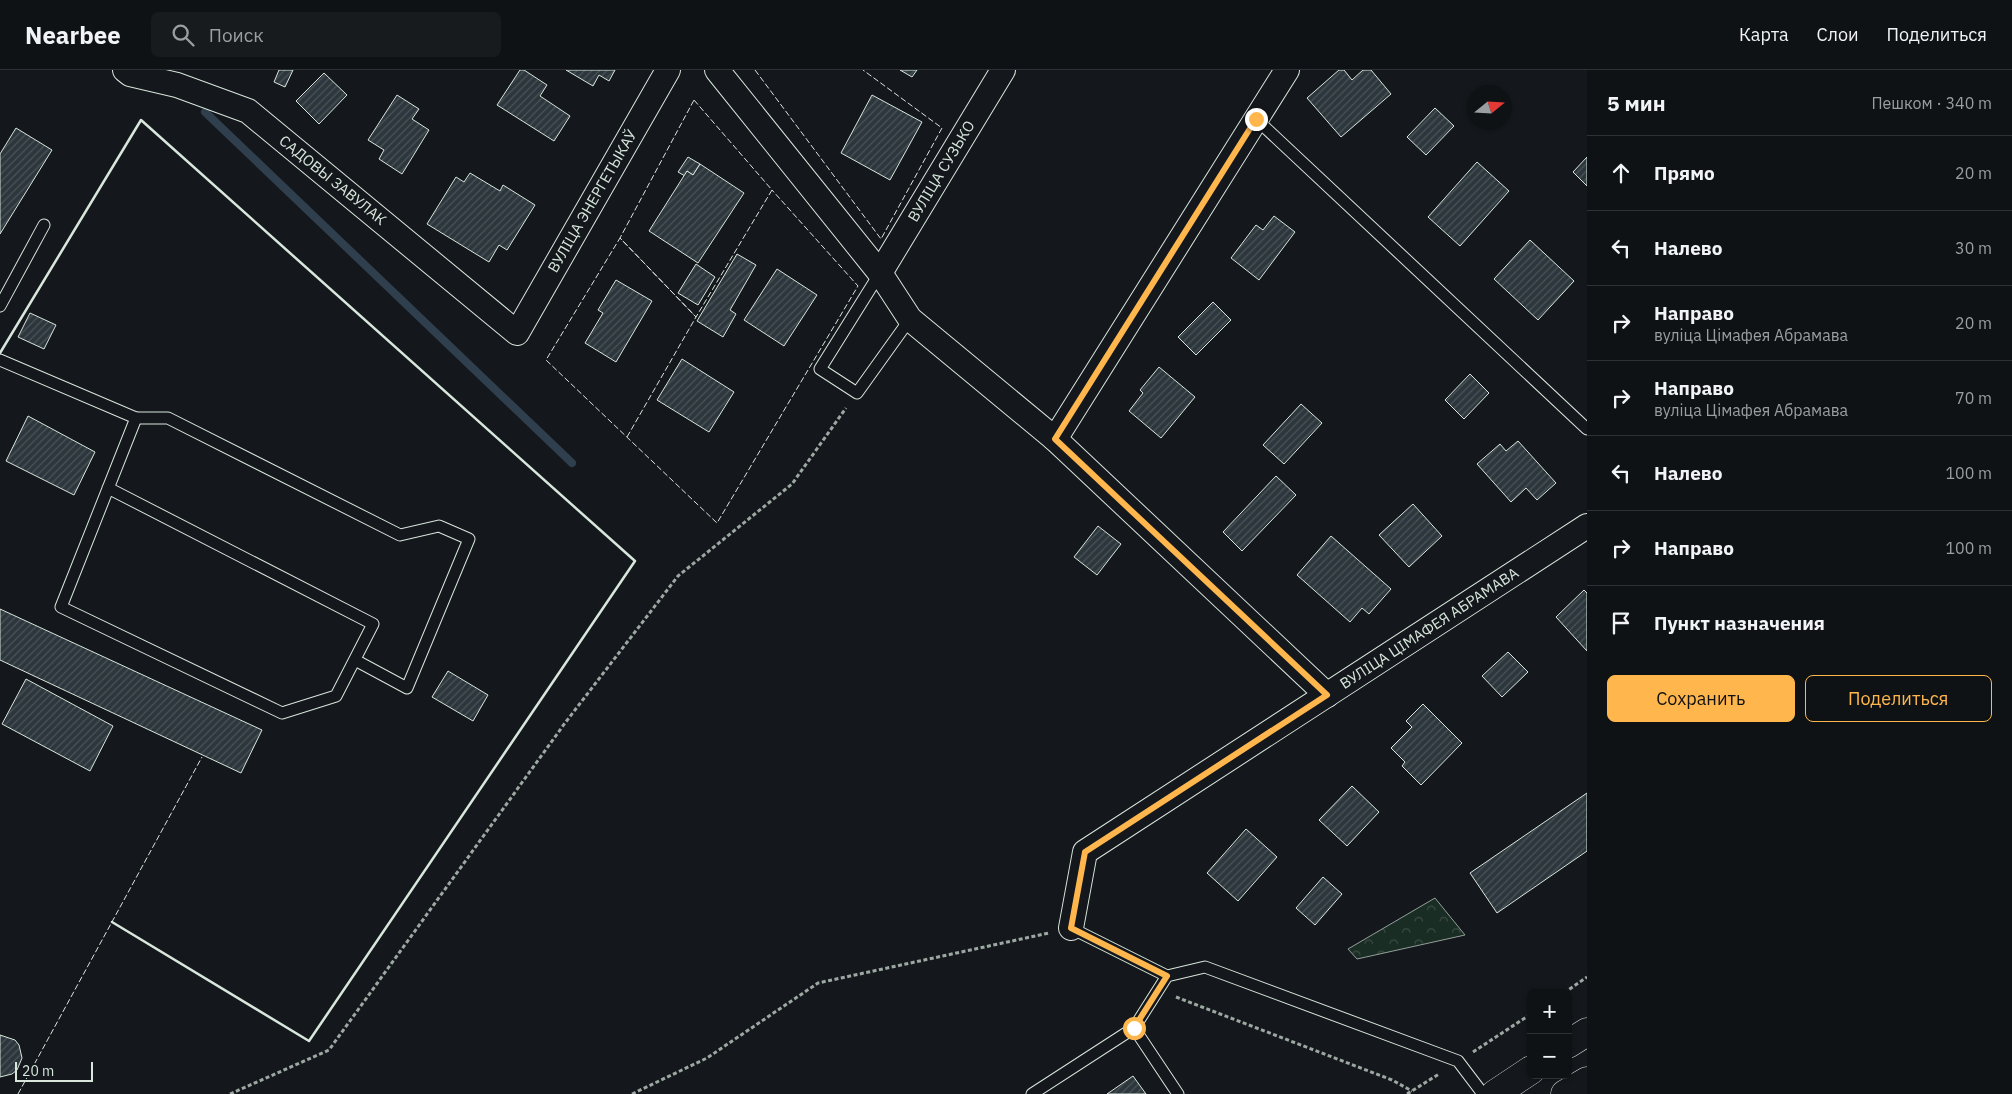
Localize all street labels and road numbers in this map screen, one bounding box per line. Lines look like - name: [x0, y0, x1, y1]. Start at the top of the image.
- street label: ВУЛІЦА СУЗЬКО: [903, 117, 979, 225]
- street label: ВУЛІЦА ЭНЕРГЕТЫКАЎ: [543, 126, 641, 276]
- street label: САДОВЫ ЗАВУЛАК: [275, 131, 391, 229]
- street label: ВУЛІЦА ЦІМАФЕЯ АБРАМАВА: [1336, 563, 1522, 693]

